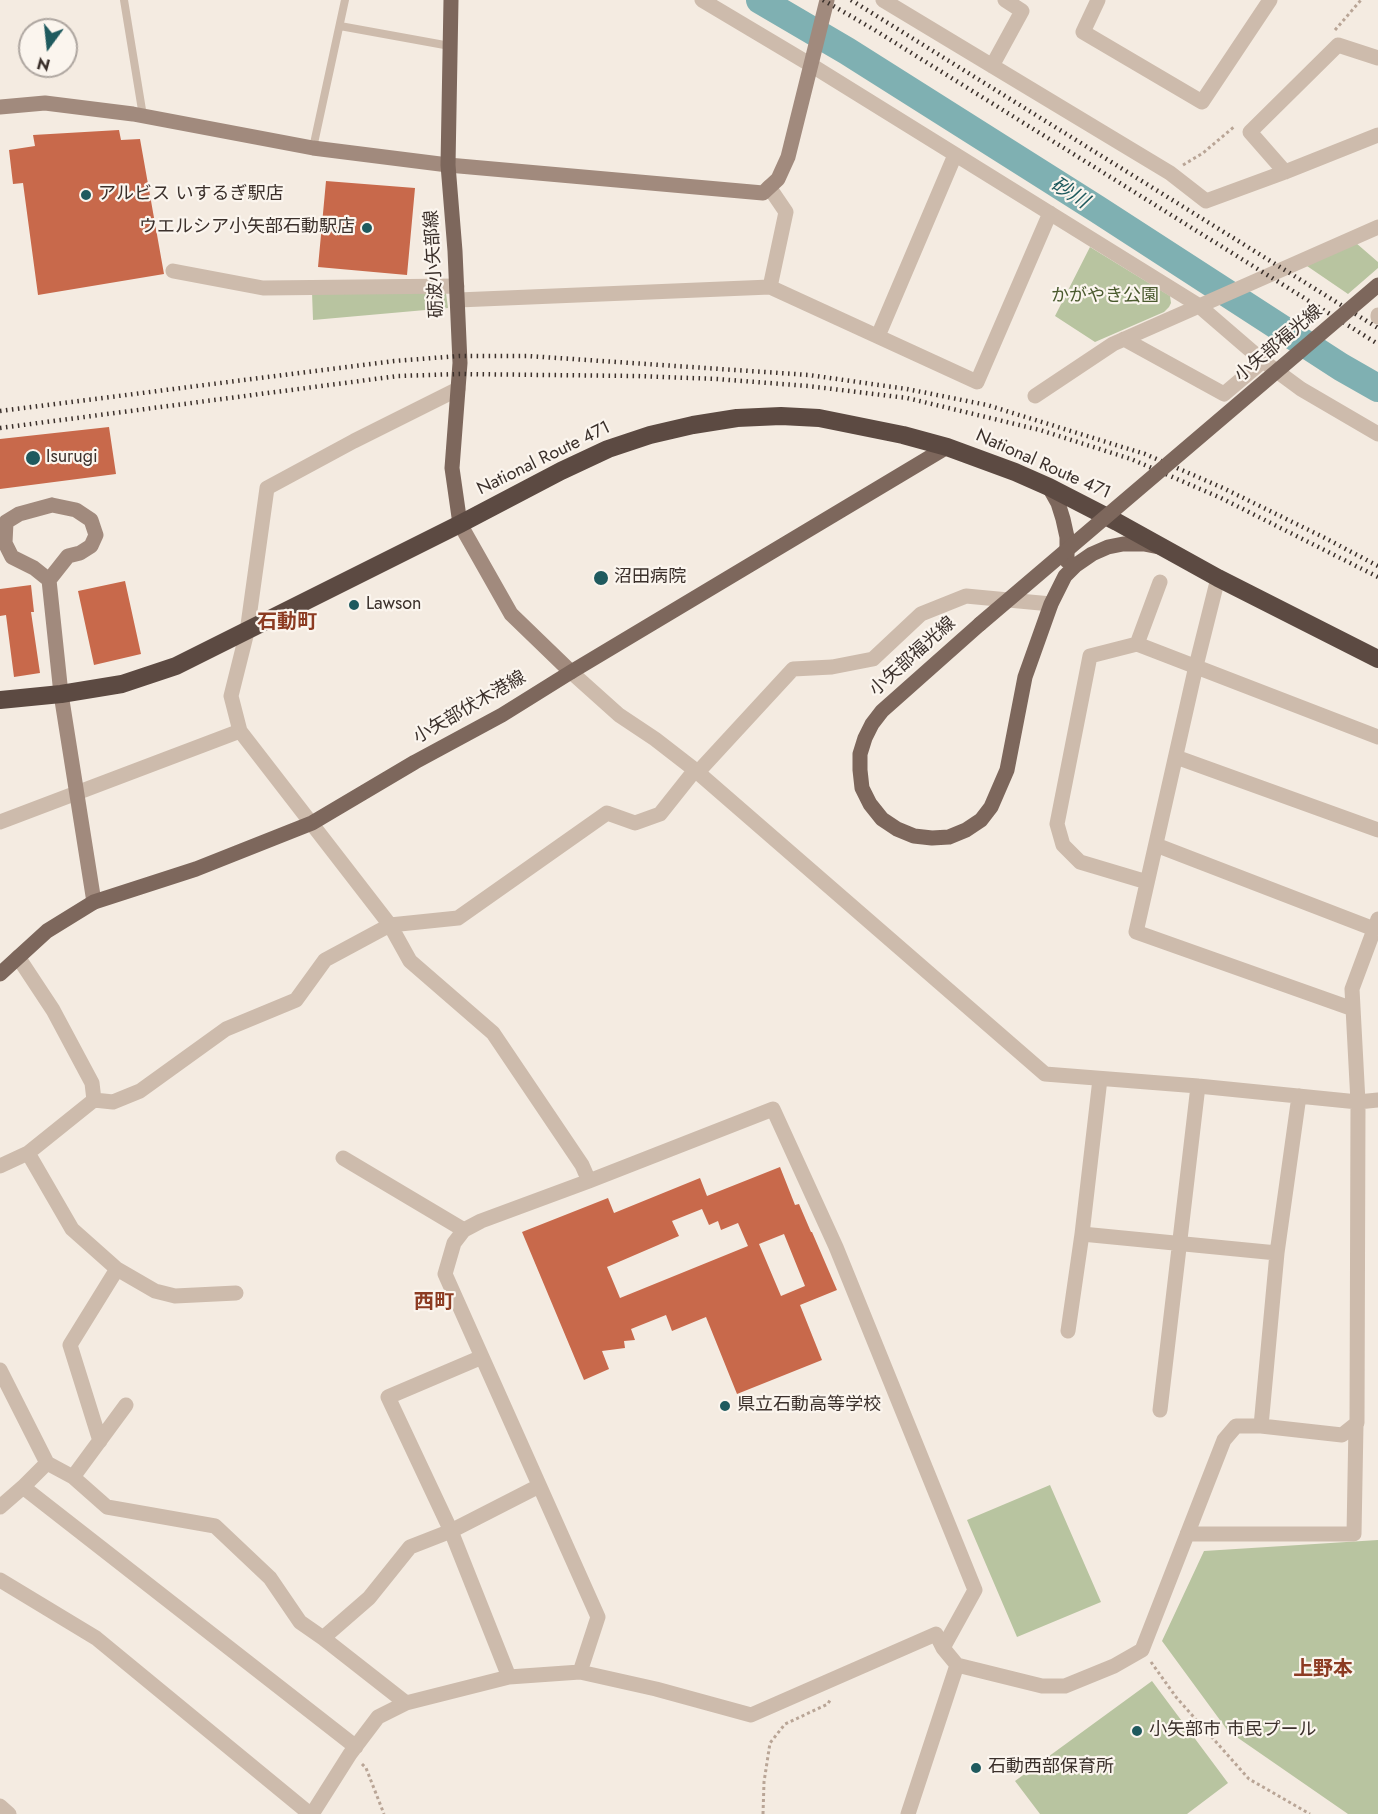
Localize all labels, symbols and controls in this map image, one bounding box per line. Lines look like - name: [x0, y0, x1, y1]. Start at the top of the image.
- north arrow: [18, 18, 78, 78]
- text: N: [35, 51, 53, 77]
- water label: 砂川: [1046, 173, 1092, 215]
- place label: アルビス いするぎ駅店: [98, 184, 283, 206]
- marker: アルビス いするぎ駅店: [79, 188, 93, 202]
- street label: 砺波小矢部線: [421, 210, 449, 318]
- place label: ウエルシア小矢部石動駅店: [139, 217, 355, 239]
- marker: ウエルシア小矢部石動駅店: [360, 221, 374, 235]
- park label: かがやき公園: [1051, 286, 1159, 308]
- street label: 小矢部福光線: [1231, 301, 1327, 387]
- street label: National Route 471: [474, 417, 614, 501]
- street label: National Route 471: [972, 426, 1114, 504]
- place label: Isurugi: [46, 447, 98, 469]
- marker: Isurugi: [24, 449, 42, 467]
- place label: 沼田病院: [614, 567, 686, 589]
- marker: 沼田病院: [592, 569, 610, 587]
- place label: Lawson: [366, 594, 421, 616]
- marker: Lawson: [347, 598, 361, 612]
- district label: 石動町: [257, 611, 317, 635]
- street label: 小矢部福光線: [866, 613, 960, 701]
- street label: 小矢部伏木港線: [410, 667, 530, 749]
- district label: 西町: [414, 1291, 454, 1315]
- place label: 県立石動高等学校: [737, 1395, 881, 1417]
- marker: 県立石動高等学校: [718, 1399, 732, 1413]
- district label: 上野本: [1293, 1658, 1353, 1682]
- place label: 小矢部市 市民プール: [1149, 1720, 1316, 1742]
- marker: 小矢部市 市民プール: [1130, 1724, 1144, 1738]
- place label: 石動西部保育所: [988, 1757, 1114, 1779]
- marker: 石動西部保育所: [969, 1761, 983, 1775]

